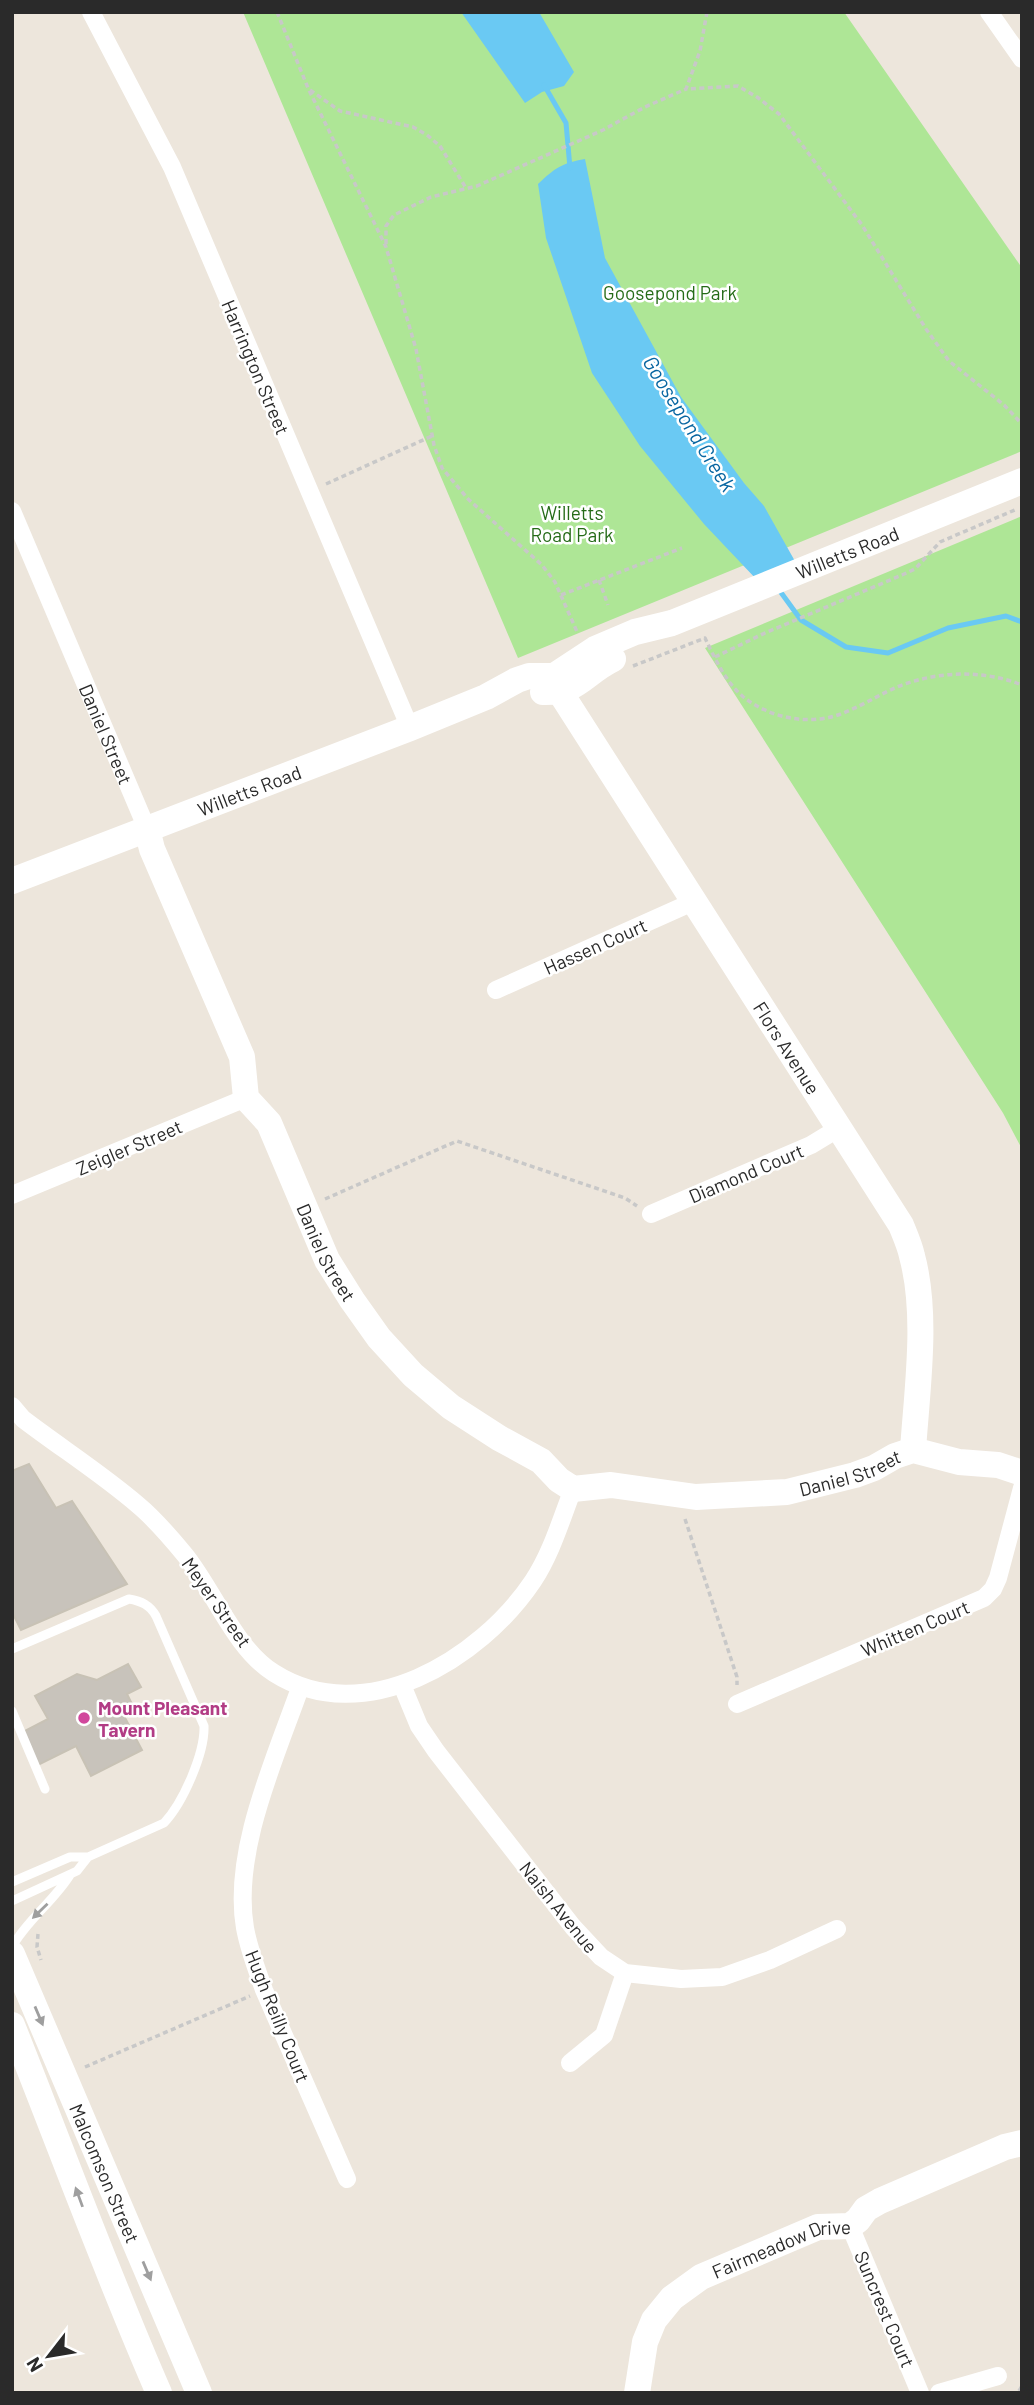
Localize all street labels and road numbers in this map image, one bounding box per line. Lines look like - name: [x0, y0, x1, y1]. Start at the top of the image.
- street label: Harrington Street: [217, 296, 295, 438]
- street label: Willetts Road: [792, 521, 902, 583]
- street label: Daniel Street: [75, 680, 138, 787]
- street label: Willetts Road: [194, 760, 304, 820]
- street label: Hassen Court: [540, 913, 650, 979]
- street label: Flors Avenue: [749, 997, 826, 1098]
- street label: Zeigler Street: [73, 1114, 185, 1180]
- street label: Diamond Court: [685, 1138, 807, 1208]
- street label: Daniel Street: [293, 1200, 361, 1305]
- street label: Daniel Street: [797, 1444, 903, 1500]
- street label: Meyer Street: [178, 1553, 256, 1651]
- street label: Whitten Court: [857, 1595, 973, 1661]
- street label: Naish Avenue: [515, 1857, 603, 1957]
- street label: Hugh Reilly Court: [241, 1946, 315, 2086]
- street label: Malcomson Street: [65, 2100, 145, 2246]
- street label: Fairmeadow Drive: [708, 2214, 851, 2283]
- street label: Suncrest Court: [850, 2247, 920, 2371]

